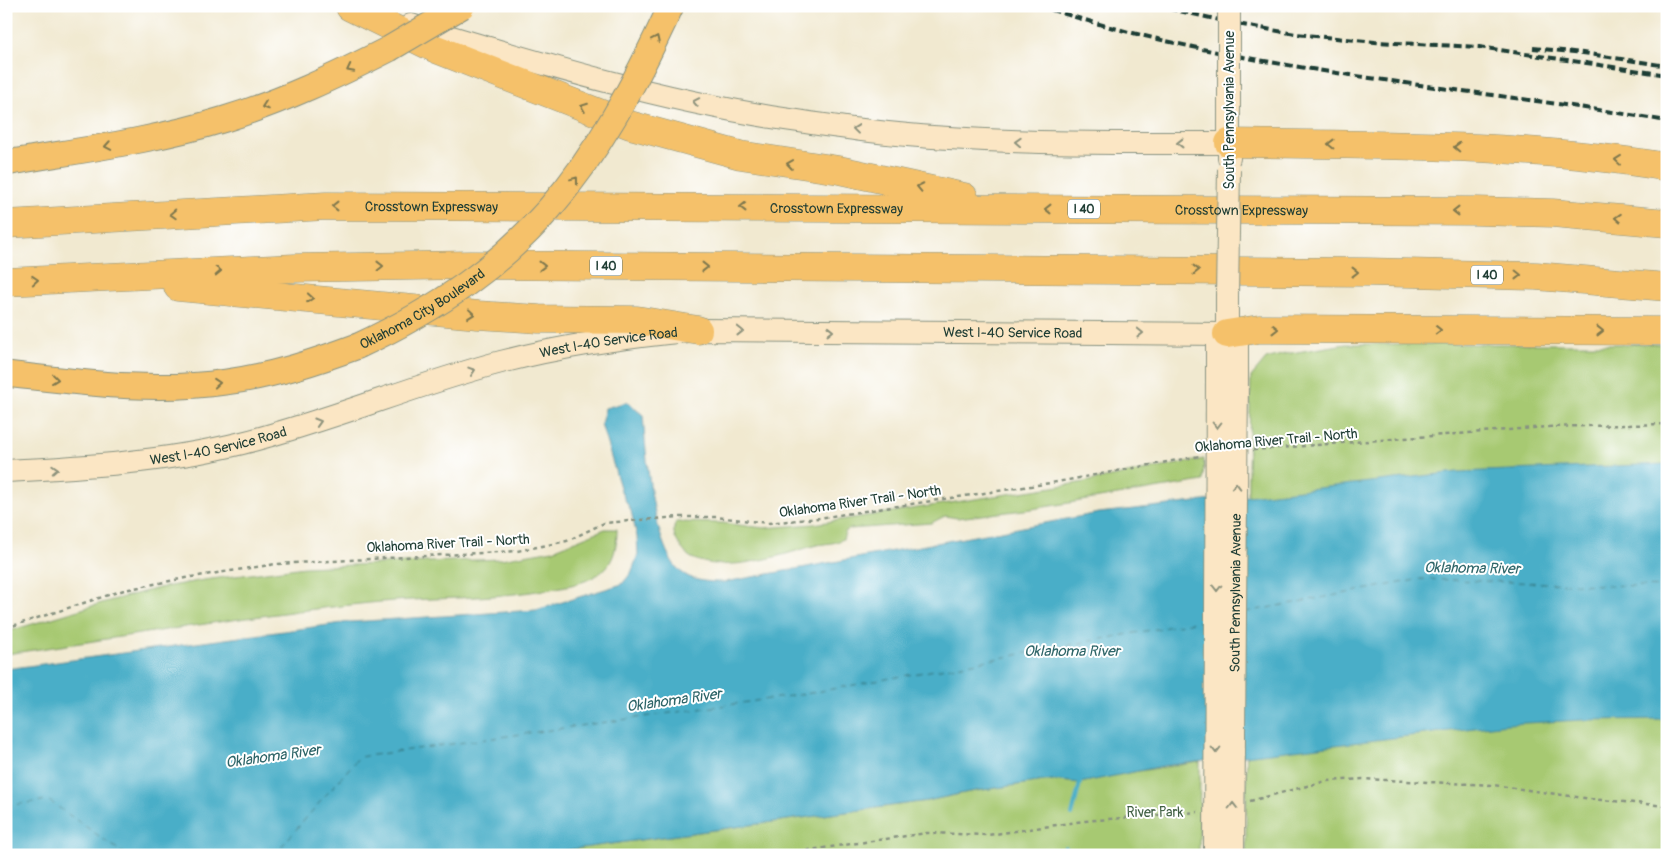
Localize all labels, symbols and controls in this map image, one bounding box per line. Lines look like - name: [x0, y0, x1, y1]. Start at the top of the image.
- street label: South Pennsylvania Avenue: [1221, 30, 1238, 189]
- one-way arrow: [649, 35, 660, 44]
- one-way arrow: [346, 63, 355, 73]
- one-way arrow: [691, 97, 700, 108]
- one-way arrow: [262, 100, 270, 110]
- one-way arrow: [580, 103, 588, 113]
- one-way arrow: [851, 124, 859, 135]
- one-way arrow: [1013, 136, 1021, 147]
- one-way arrow: [1176, 138, 1184, 148]
- one-way arrow: [1326, 139, 1334, 149]
- one-way arrow: [104, 140, 112, 150]
- one-way arrow: [1452, 142, 1460, 152]
- one-way arrow: [1614, 155, 1622, 166]
- one-way arrow: [786, 159, 795, 169]
- one-way arrow: [569, 177, 577, 186]
- one-way arrow: [916, 182, 924, 193]
- street label: Crosstown Expressway: [365, 198, 498, 216]
- street label: Crosstown Expressway: [770, 200, 903, 218]
- road number: I 40: [1068, 200, 1100, 218]
- one-way arrow: [331, 201, 338, 211]
- one-way arrow: [738, 202, 746, 212]
- street label: Crosstown Expressway: [1175, 202, 1308, 219]
- one-way arrow: [1043, 204, 1051, 214]
- one-way arrow: [1452, 206, 1460, 216]
- one-way arrow: [169, 208, 177, 219]
- one-way arrow: [1614, 213, 1622, 224]
- road number: I 40: [590, 256, 622, 276]
- one-way arrow: [376, 261, 384, 272]
- one-way arrow: [539, 261, 547, 271]
- one-way arrow: [702, 262, 709, 272]
- street label: Oklahoma City Boulevard: [357, 265, 489, 353]
- one-way arrow: [1192, 265, 1200, 275]
- one-way arrow: [214, 266, 222, 276]
- road number: I 40: [1471, 266, 1503, 284]
- one-way arrow: [1352, 267, 1359, 277]
- one-way arrow: [1514, 270, 1522, 280]
- one-way arrow: [31, 275, 39, 286]
- one-way arrow: [306, 292, 314, 303]
- one-way arrow: [468, 308, 476, 319]
- street label: West I-40 Service Road: [538, 324, 679, 362]
- street label: West I-40 Service Road: [943, 324, 1083, 342]
- one-way arrow: [1272, 324, 1280, 334]
- one-way arrow: [1434, 325, 1442, 335]
- one-way arrow: [736, 326, 744, 336]
- one-way arrow: [826, 326, 834, 336]
- one-way arrow: [1597, 326, 1605, 336]
- one-way arrow: [1136, 328, 1144, 338]
- one-way arrow: [467, 367, 476, 377]
- one-way arrow: [51, 373, 59, 384]
- one-way arrow: [213, 378, 221, 389]
- one-way arrow: [313, 417, 321, 427]
- one-way arrow: [1212, 422, 1222, 429]
- street label: West I-40 Service Road: [149, 423, 289, 469]
- street label: Oklahoma River Trail - North: [1194, 425, 1358, 456]
- one-way arrow: [51, 463, 59, 474]
- street label: Oklahoma River Trail - North: [778, 482, 942, 521]
- one-way arrow: [1230, 482, 1241, 490]
- street label: South Pennsylvania Avenue: [1227, 513, 1245, 673]
- street label: Oklahoma River Trail - North: [366, 531, 530, 556]
- water label: Oklahoma River: [1424, 558, 1522, 579]
- one-way arrow: [1212, 584, 1222, 592]
- water label: Oklahoma River: [1024, 642, 1122, 661]
- water label: Oklahoma River: [625, 684, 724, 717]
- water label: Oklahoma River: [224, 740, 323, 773]
- one-way arrow: [1210, 746, 1221, 754]
- one-way arrow: [1228, 802, 1238, 810]
- park label: River Park: [1127, 804, 1184, 821]

